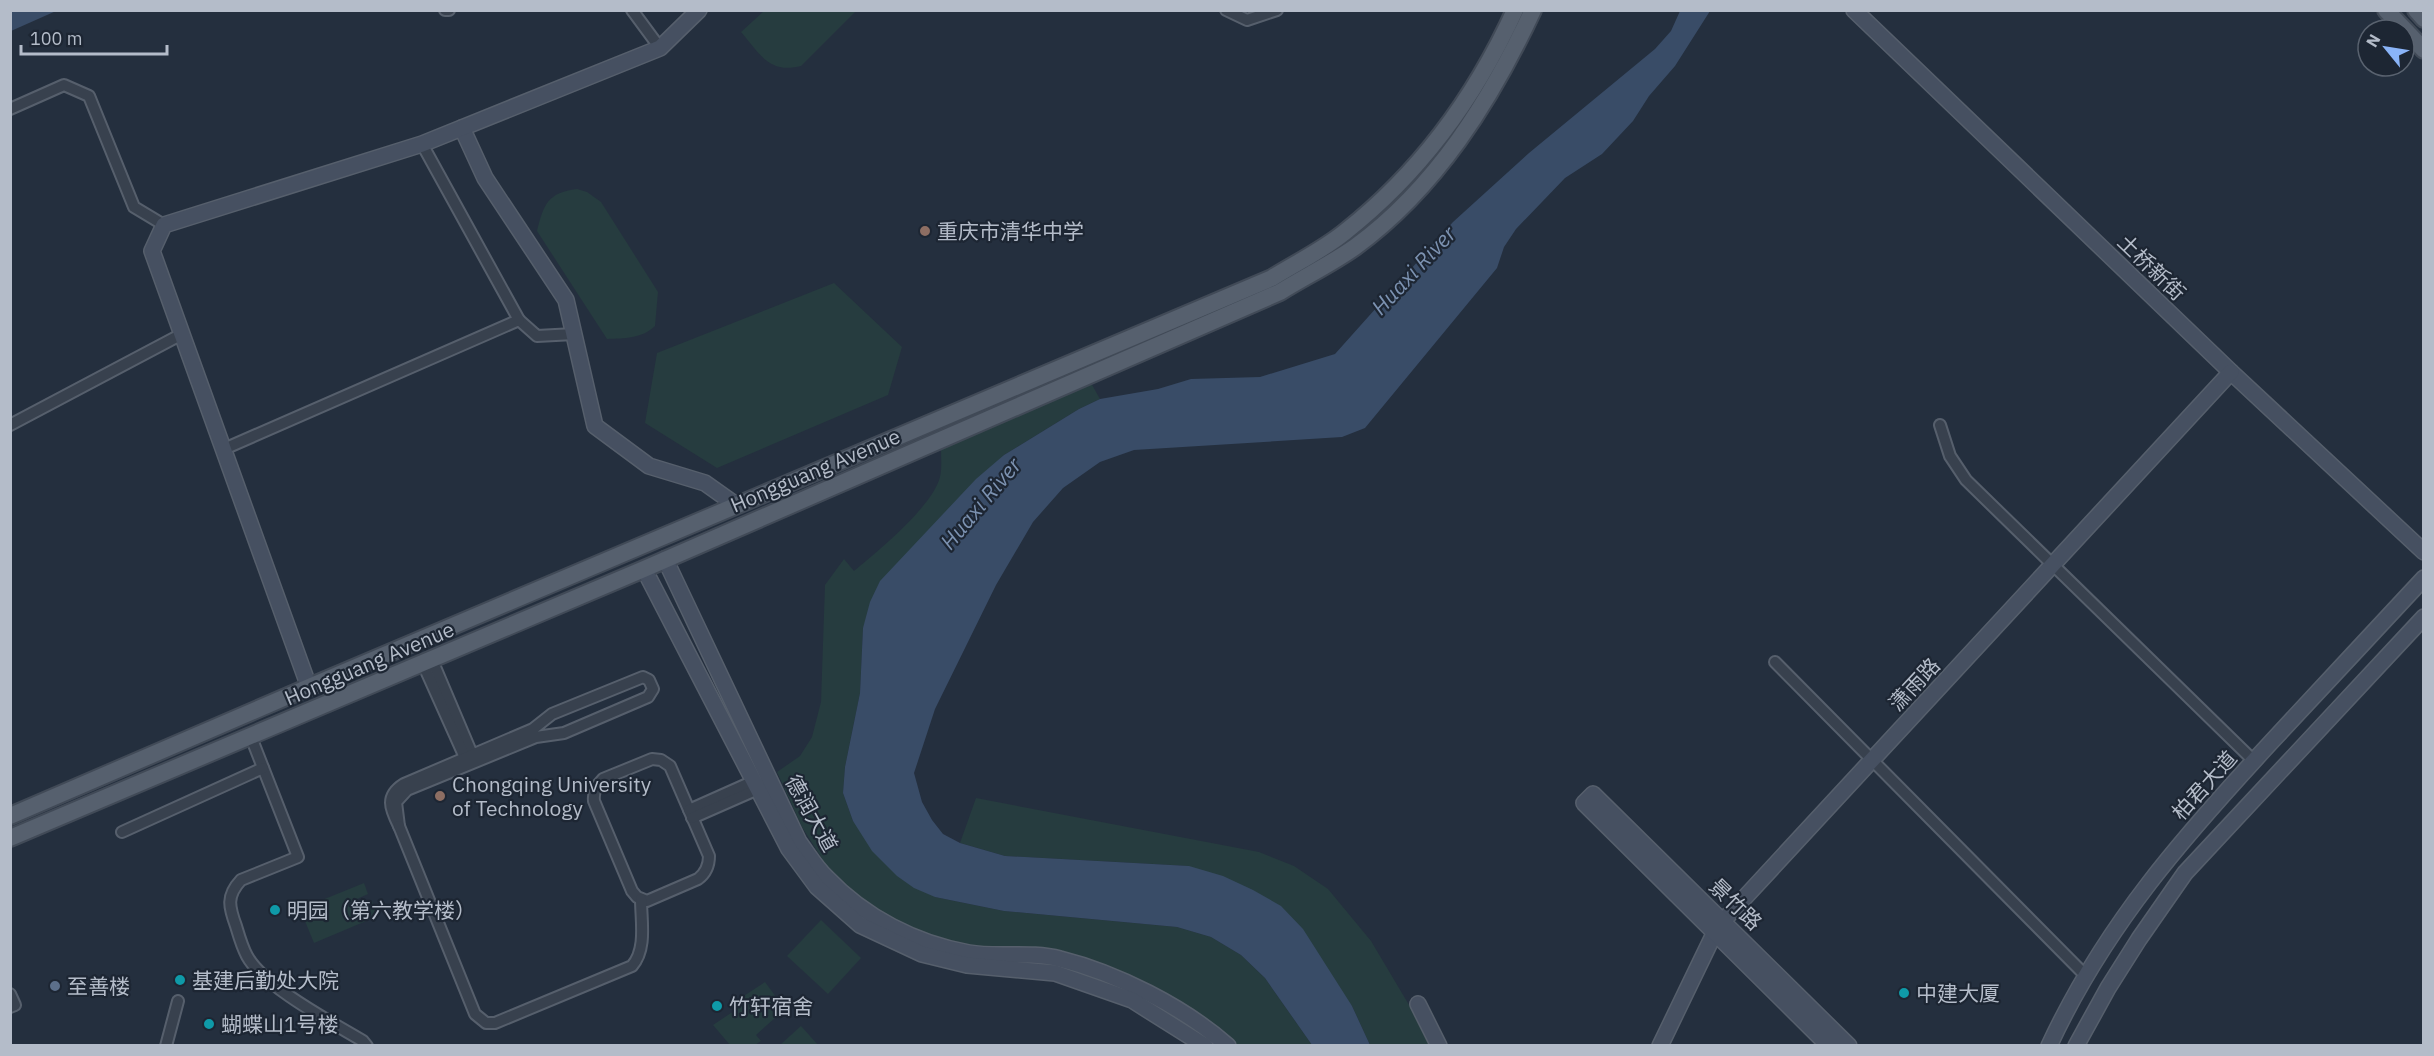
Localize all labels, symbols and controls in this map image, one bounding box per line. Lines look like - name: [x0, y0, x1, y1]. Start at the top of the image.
- scale bar: [21, 18, 166, 56]
- north arrow: [2356, 18, 2416, 78]
- text: 100 m: [30, 27, 82, 50]
- text: N: [2361, 30, 2385, 51]
- place label: 重庆市清华中学: [937, 217, 1084, 245]
- water label: Huaxi River: [1364, 219, 1462, 321]
- marker: 重庆市清华中学: [918, 224, 932, 238]
- street label: 土桥新街: [2112, 228, 2192, 306]
- street label: Hongguang Avenue: [726, 422, 904, 518]
- water label: Huaxi River: [933, 450, 1028, 555]
- street label: Hongguang Avenue: [280, 615, 458, 711]
- street label: 潇雨路: [1882, 651, 1946, 717]
- street label: 柏君大道: [2165, 744, 2243, 826]
- street label: 德润大道: [779, 769, 845, 857]
- place label: Chongqing University of Technology: [452, 770, 652, 822]
- marker: Chongqing University of Technology: [433, 789, 447, 803]
- street label: 景竹路: [1704, 872, 1768, 936]
- place label: 明园（第六教学楼）: [287, 896, 476, 924]
- marker: 明园（第六教学楼）: [268, 903, 282, 917]
- place label: 基建后勤处大院: [192, 966, 339, 994]
- place label: 至善楼: [67, 972, 130, 1000]
- marker: 基建后勤处大院: [173, 973, 187, 987]
- marker: 至善楼: [48, 979, 62, 993]
- place label: 中建大厦: [1916, 979, 2000, 1007]
- marker: 中建大厦: [1897, 986, 1911, 1000]
- place label: 竹轩宿舍: [729, 992, 813, 1020]
- marker: 竹轩宿舍: [710, 999, 724, 1013]
- place label: 蝴蝶山1号楼: [221, 1010, 339, 1038]
- marker: 蝴蝶山1号楼: [202, 1017, 216, 1031]

